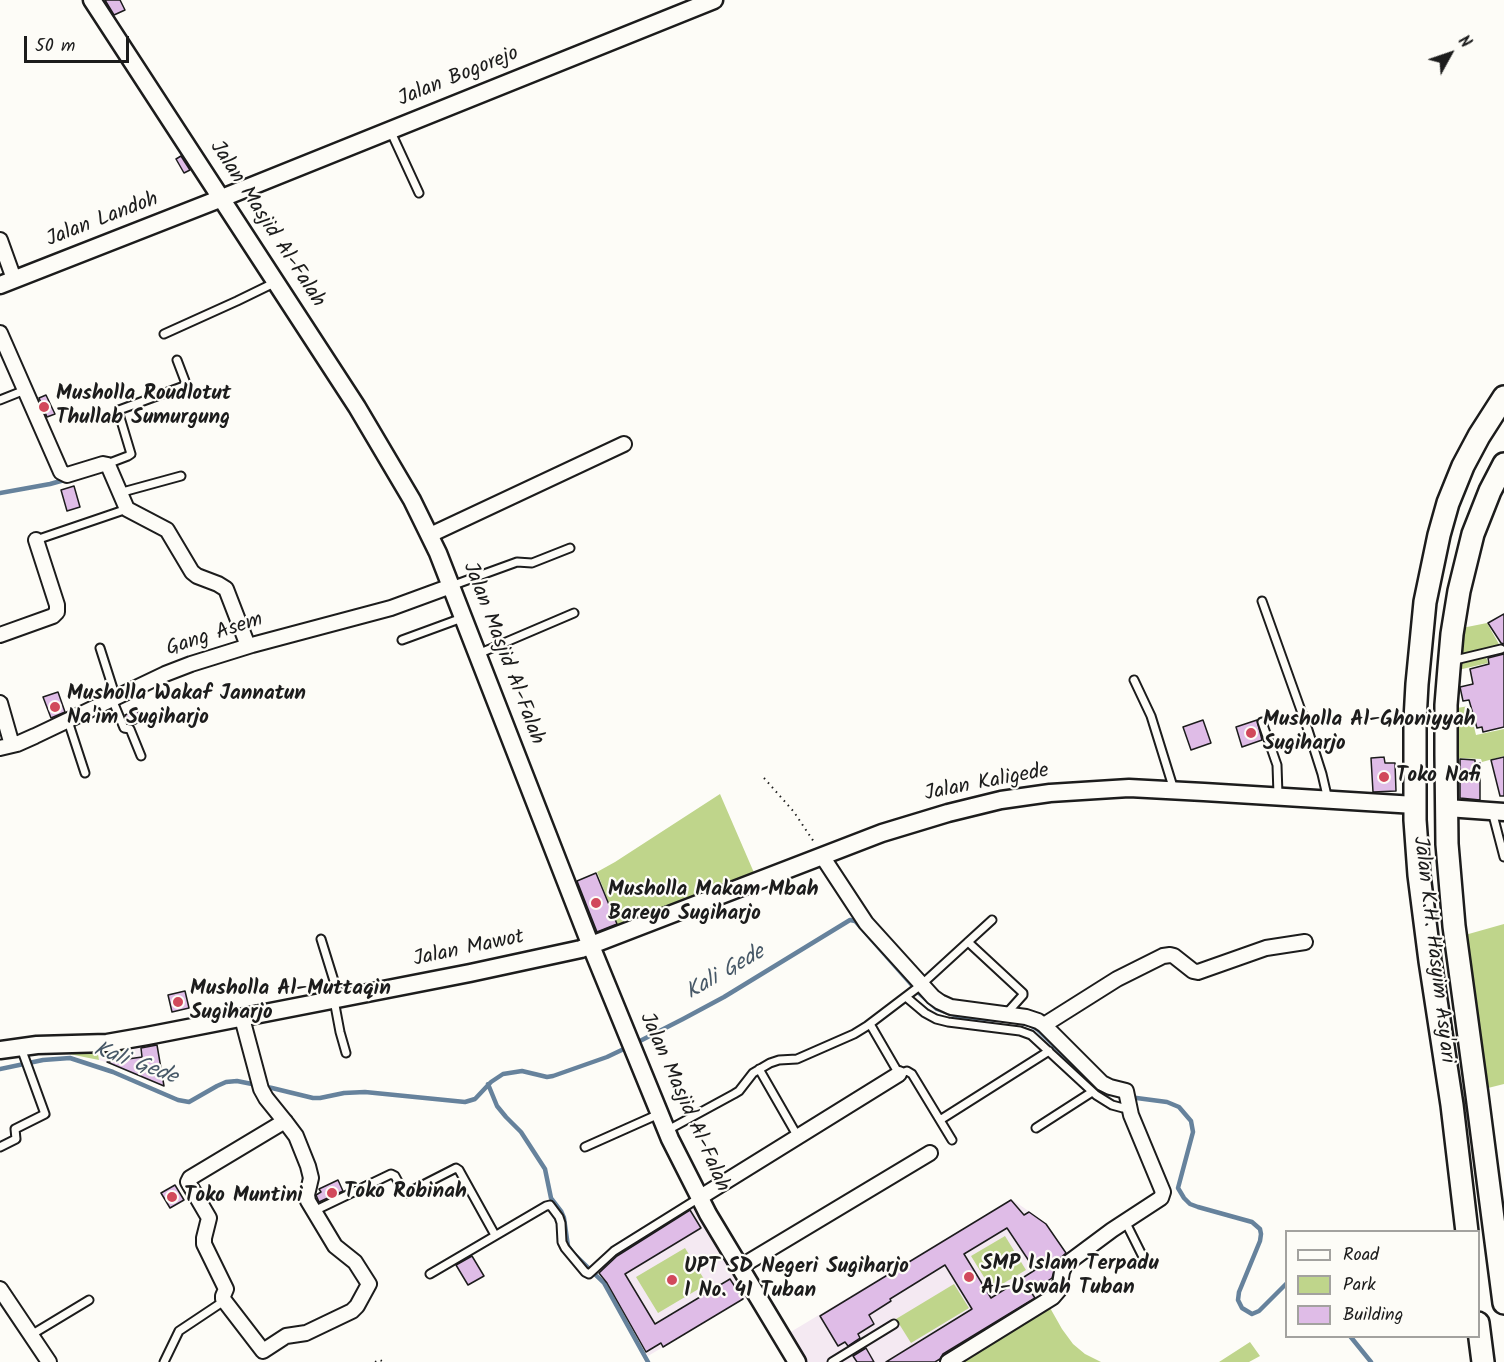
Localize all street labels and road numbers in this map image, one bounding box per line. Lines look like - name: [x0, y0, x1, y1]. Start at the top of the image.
- street label: Jalan Bogorejo: [395, 42, 523, 114]
- street label: Jalan Masjid Al-Falah: [203, 137, 329, 313]
- street label: Jalan Landoh: [43, 188, 163, 254]
- street label: Jalan Masjid Al-Falah: [456, 559, 548, 749]
- street label: Gang Asem: [163, 609, 267, 663]
- street label: Jalan Kaligede: [923, 760, 1051, 808]
- street label: Jalan K.H. Hasyim Asy'ari: [1406, 835, 1458, 1065]
- street label: Jalan Mawot: [411, 926, 527, 974]
- street label: Jalan Masjid Al-Falah: [632, 1009, 734, 1197]

